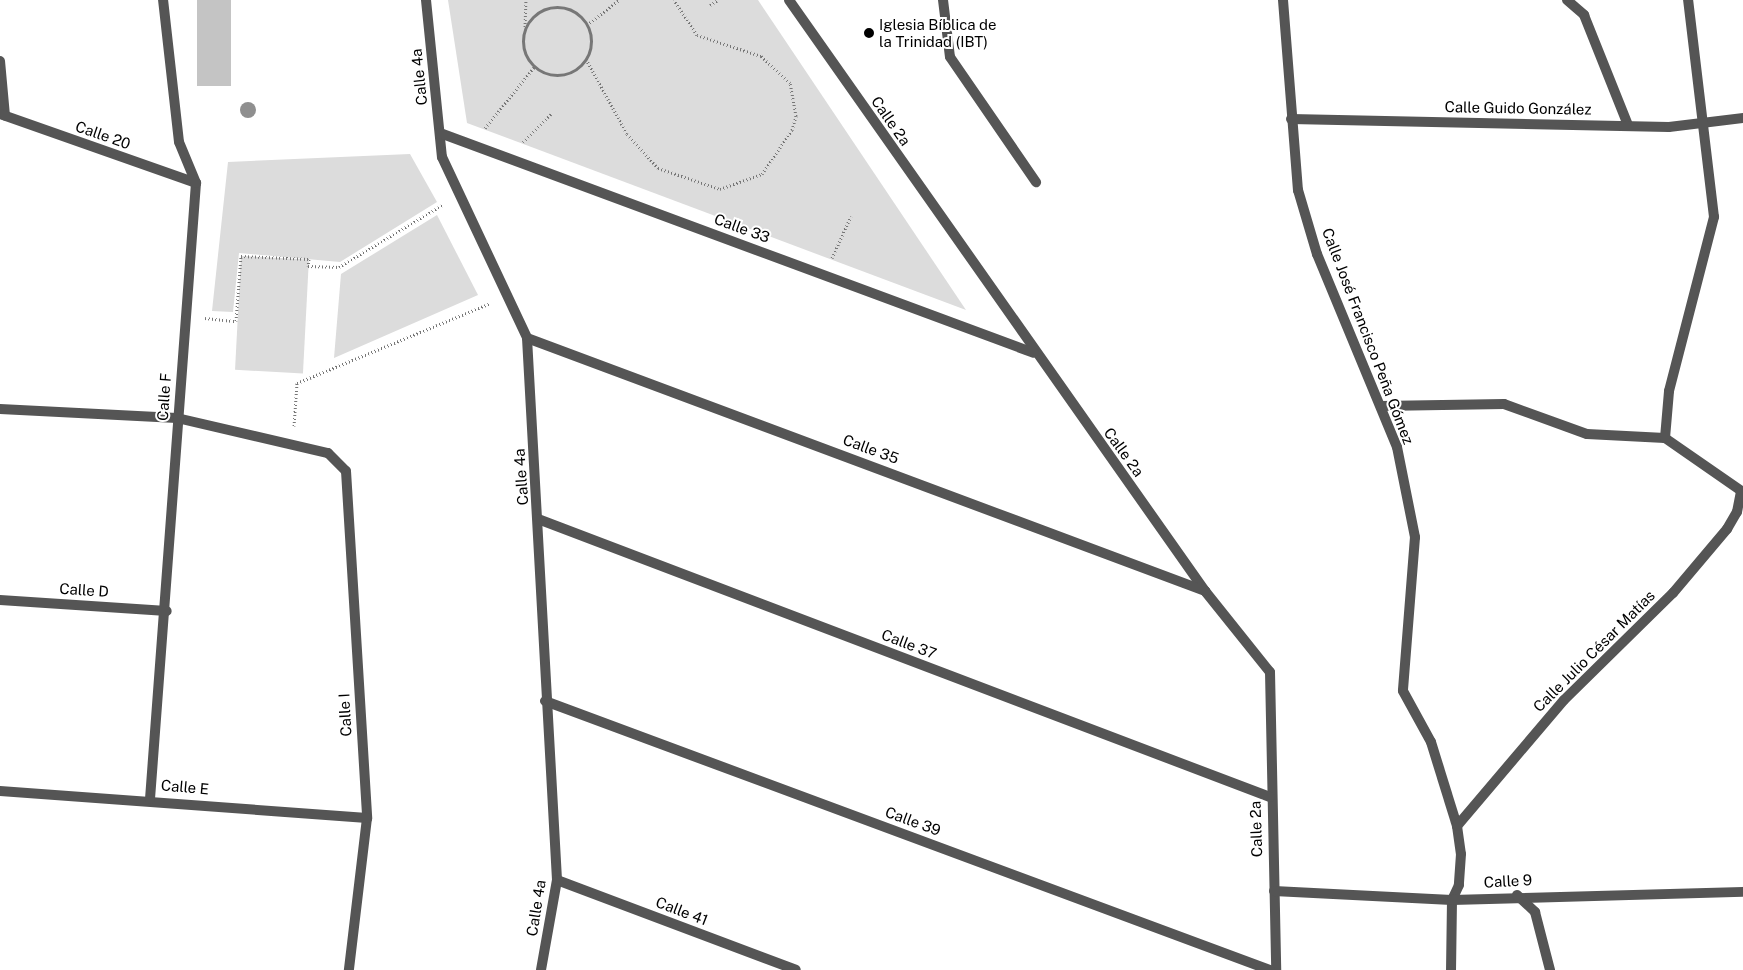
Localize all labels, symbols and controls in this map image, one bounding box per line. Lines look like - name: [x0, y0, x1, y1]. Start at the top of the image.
- place label: Iglesia Bíblica de la Trinidad (IBT): [879, 15, 997, 50]
- marker: Iglesia Bíblica de la Trinidad (IBT): [863, 27, 875, 39]
- street label: Calle 4a: [407, 48, 431, 106]
- street label: Calle 2a: [867, 93, 915, 149]
- street label: Calle Guido González: [1444, 98, 1592, 118]
- street label: Calle 20: [73, 117, 133, 153]
- street label: Calle 33: [712, 210, 772, 246]
- street label: Calle José Francisco Peña Gómez: [1318, 225, 1418, 447]
- street label: Calle F: [153, 372, 175, 422]
- street label: Calle 2a: [1100, 424, 1148, 480]
- street label: Calle 35: [841, 431, 901, 467]
- street label: Calle 4a: [510, 448, 532, 506]
- street label: Calle D: [59, 579, 109, 601]
- street label: Calle Julio César Matías: [1529, 586, 1659, 716]
- street label: Calle 37: [879, 625, 939, 663]
- street label: Calle I: [335, 693, 355, 737]
- street label: Calle E: [160, 776, 210, 798]
- street label: Calle 2a: [1246, 801, 1266, 857]
- street label: Calle 39: [883, 803, 943, 839]
- street label: Calle 9: [1483, 871, 1533, 891]
- street label: Calle 4a: [523, 879, 549, 937]
- street label: Calle 41: [653, 893, 711, 929]

